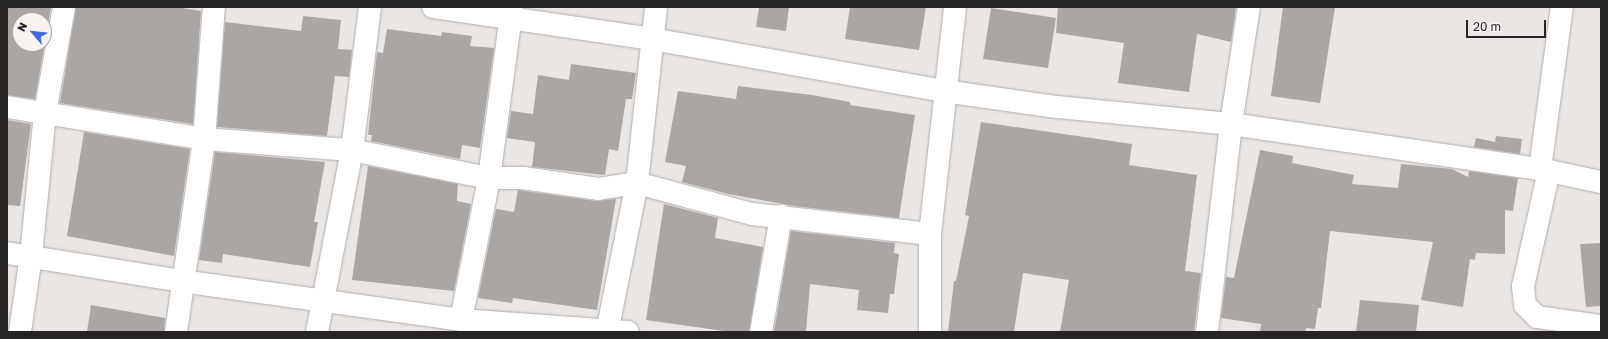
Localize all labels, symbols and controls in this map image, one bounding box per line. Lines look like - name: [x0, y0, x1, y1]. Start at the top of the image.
- north arrow: [12, 12, 52, 52]
- scale bar: [1468, 12, 1548, 38]
- text: 20 m: [1473, 19, 1501, 34]
- text: N: [14, 20, 30, 33]

